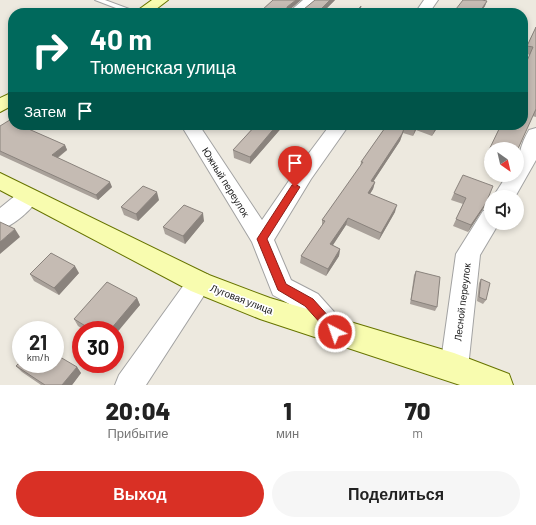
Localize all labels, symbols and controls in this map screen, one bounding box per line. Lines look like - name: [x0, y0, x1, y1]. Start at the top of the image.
- text: 40 m: [90, 22, 152, 56]
- icon: right: [24, 24, 76, 76]
- text: Тюменская улица: [90, 56, 236, 78]
- icon: arrive: [74, 100, 96, 122]
- text: Затем: [24, 102, 66, 120]
- north arrow: [484, 142, 524, 182]
- map controls: [484, 142, 524, 230]
- street label: Южный переулок: [200, 145, 253, 220]
- pin: [278, 146, 312, 187]
- icon: arrive: [284, 152, 306, 174]
- button: sound: [484, 190, 524, 230]
- street label: Лесной переулок: [451, 262, 473, 342]
- street label: Луговая улица: [209, 282, 276, 317]
- position arrow: [314, 311, 356, 353]
- speed limit sign: 30: [72, 321, 124, 373]
- text: 21: [29, 330, 47, 354]
- text: km/h: [27, 351, 49, 363]
- text: 20:04: [105, 396, 170, 425]
- text: 1: [283, 396, 292, 425]
- text: 70: [405, 396, 431, 425]
- text: Прибытие: [107, 425, 168, 441]
- text: мин: [276, 425, 299, 441]
- text: m: [412, 425, 423, 441]
- button: Выход: [16, 471, 264, 517]
- button: Поделиться: [272, 471, 520, 517]

